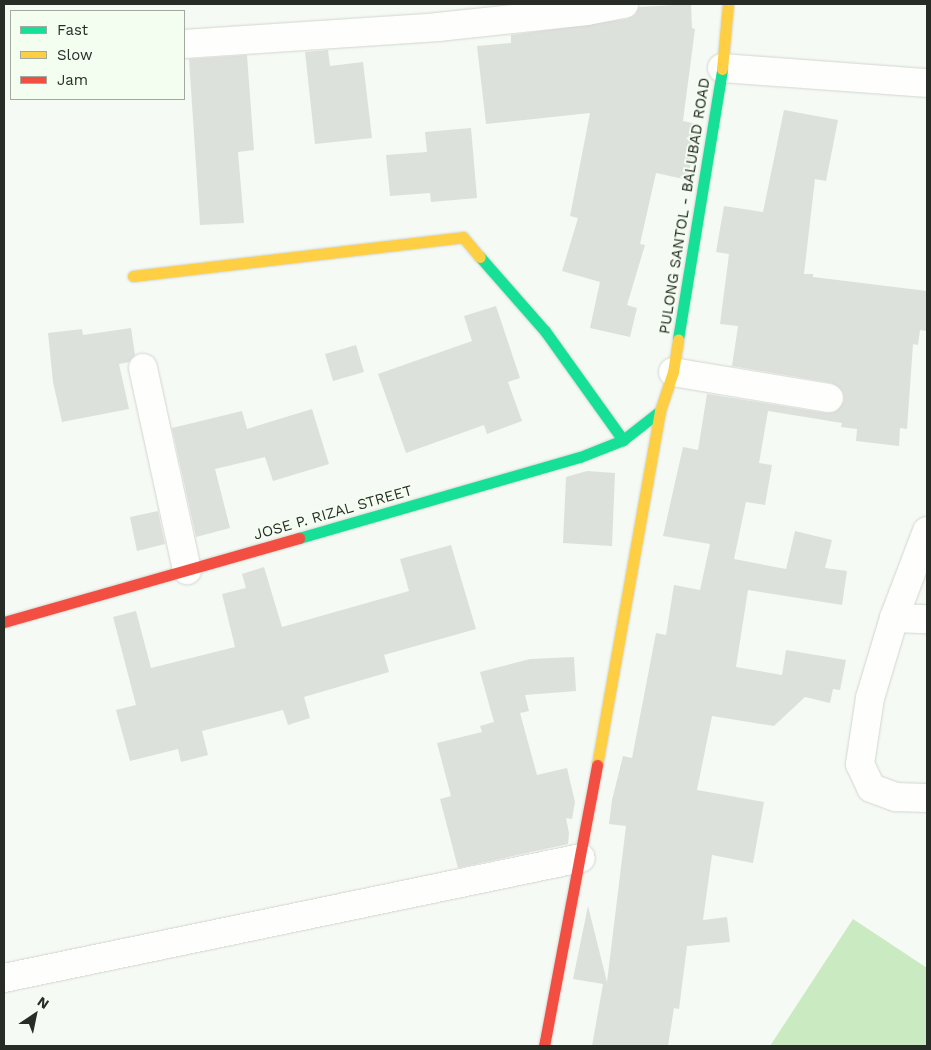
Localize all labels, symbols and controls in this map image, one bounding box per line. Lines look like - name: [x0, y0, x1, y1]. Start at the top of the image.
- legend: [10, 10, 185, 100]
- text: Fast: [57, 21, 88, 39]
- text: Slow: [57, 46, 93, 64]
- text: Jam: [57, 71, 88, 89]
- street label: PULONG SANTOL - BALUBAD ROAD: [656, 76, 714, 336]
- street label: JOSE P. RIZAL STREET: [251, 482, 415, 544]
- north arrow: [10, 990, 60, 1040]
- text: N: [35, 993, 52, 1012]

